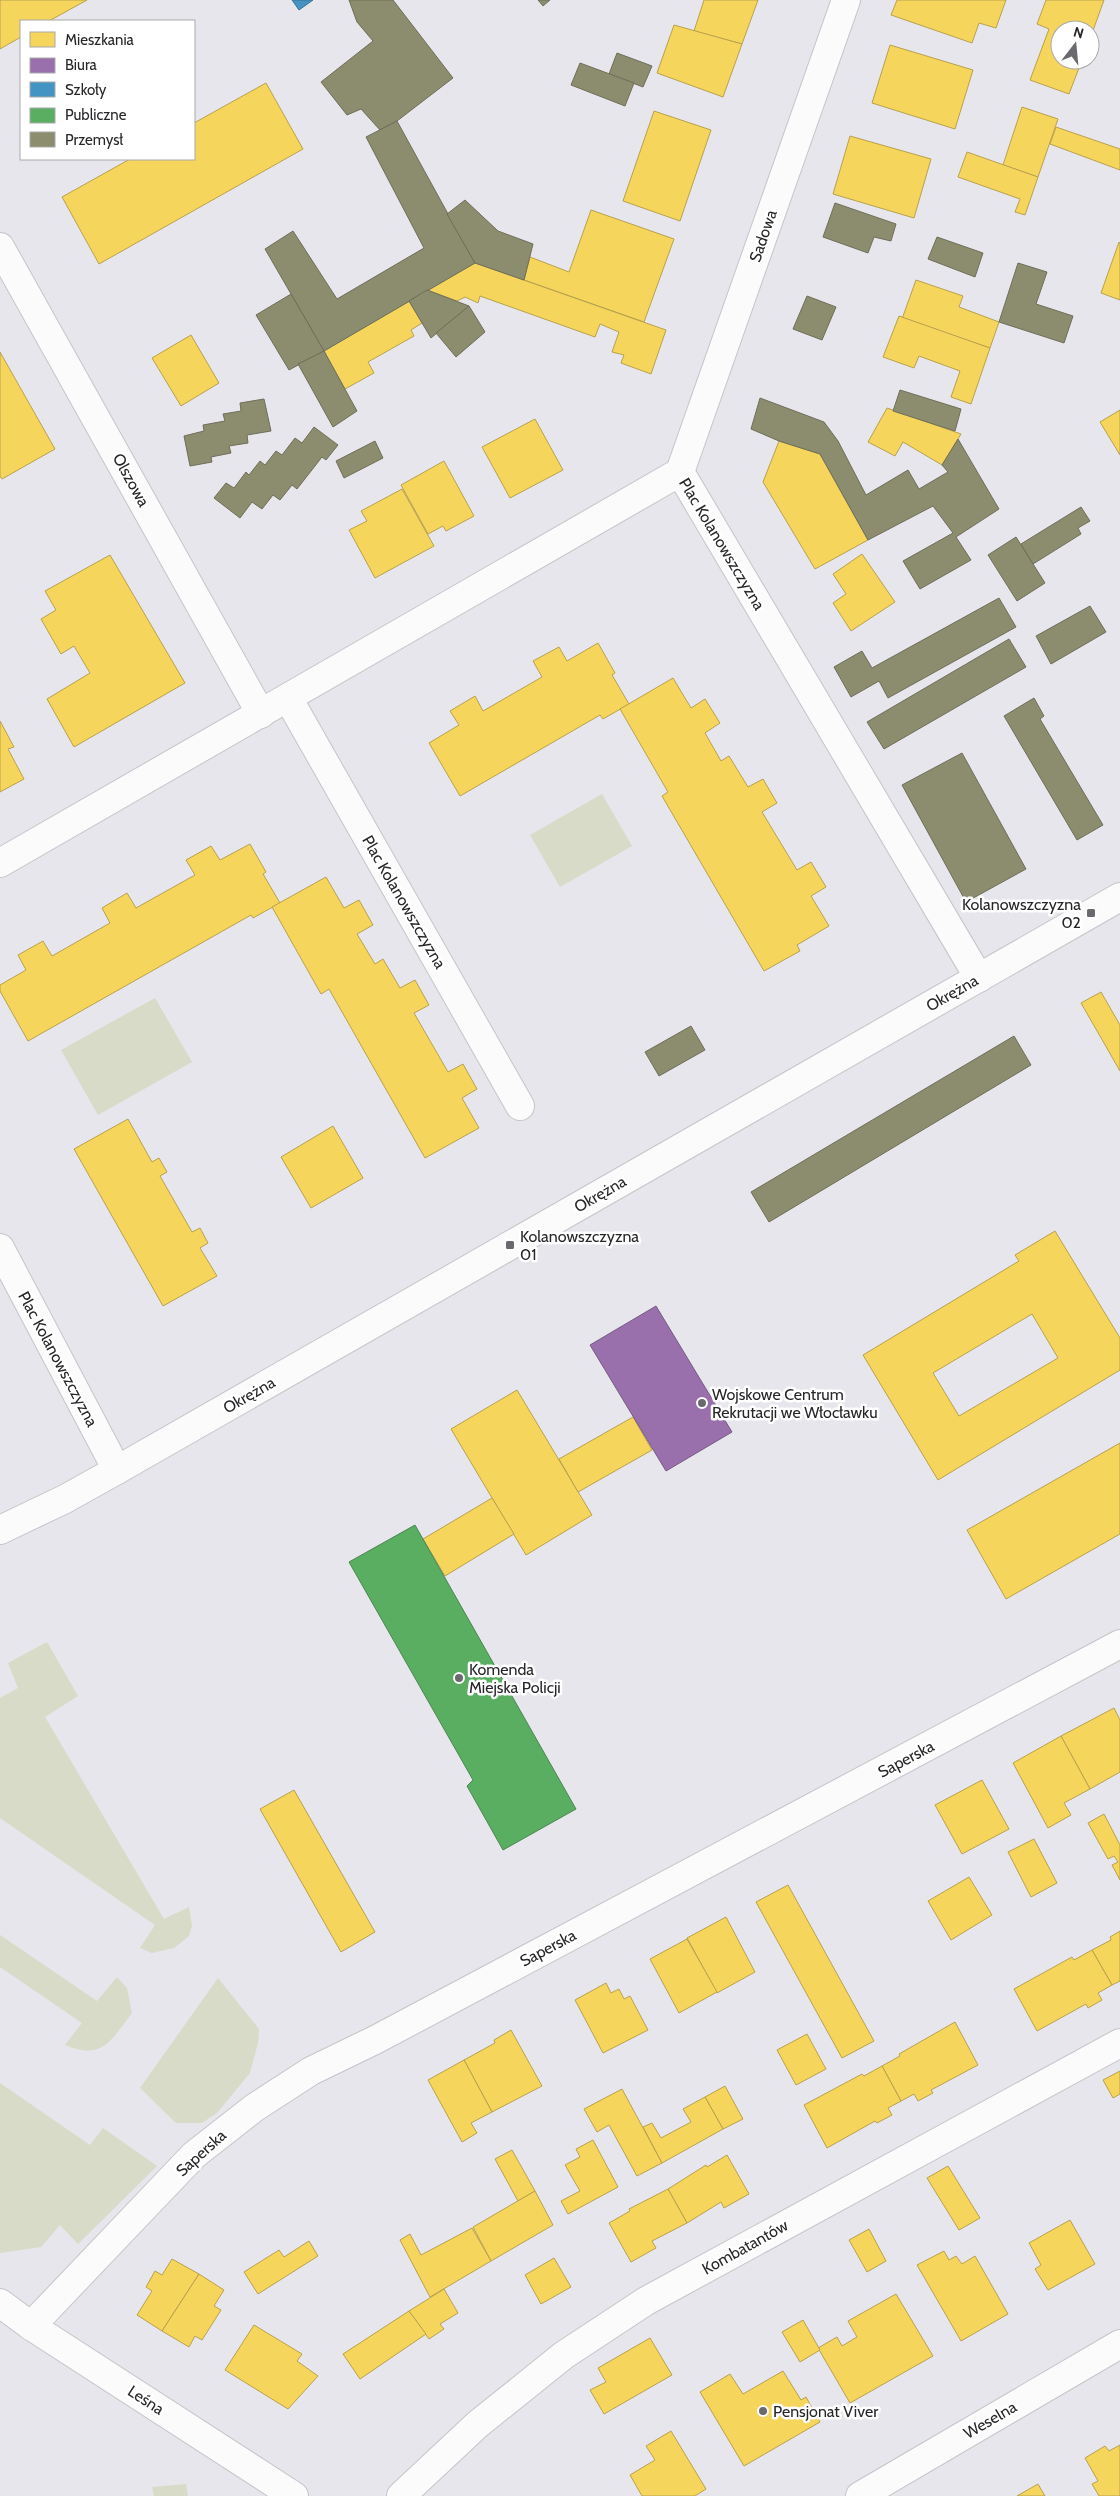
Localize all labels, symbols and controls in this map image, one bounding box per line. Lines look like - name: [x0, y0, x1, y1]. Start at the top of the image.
- legend: [20, 20, 195, 160]
- north arrow: [1050, 20, 1100, 70]
- text: N: [1071, 22, 1086, 43]
- text: Mieszkania: [65, 31, 135, 49]
- text: Biura: [65, 56, 98, 74]
- text: Szkoły: [65, 81, 107, 99]
- text: Publiczne: [65, 106, 127, 124]
- text: Przemysł: [65, 131, 123, 149]
- street label: Sadowa: [745, 207, 781, 265]
- street label: Olszowa: [109, 450, 154, 510]
- street label: Plac Kolanowszczyzna: [675, 475, 769, 614]
- street label: Plac Kolanowszczyzna: [358, 832, 450, 972]
- place label: Kolanowszczyzna 02: [962, 895, 1081, 932]
- marker: Kolanowszczyzna 02: [1085, 907, 1097, 919]
- street label: Okrężna: [923, 970, 982, 1015]
- street label: Okrężna: [571, 1171, 630, 1216]
- place label: Kolanowszczyzna 01: [520, 1227, 639, 1264]
- marker: Kolanowszczyzna 01: [504, 1239, 516, 1251]
- street label: Plac Kolanowszczyzna: [14, 1288, 102, 1430]
- street label: Okrężna: [220, 1372, 279, 1417]
- place label: Wojskowe Centrum Rekrutacji we Włocławku: [712, 1385, 878, 1422]
- marker: Wojskowe Centrum Rekrutacji we Włocławku: [696, 1397, 708, 1409]
- place label: Komenda Miejska Policji: [469, 1660, 561, 1697]
- marker: Komenda Miejska Policji: [453, 1672, 465, 1684]
- street label: Saperska: [875, 1736, 937, 1782]
- street label: Saperska: [517, 1925, 579, 1971]
- street label: Saperska: [172, 2125, 230, 2180]
- street label: Kombatantów: [699, 2215, 792, 2278]
- street label: Leśna: [124, 2381, 168, 2419]
- street label: Weselna: [960, 2397, 1020, 2443]
- place label: Pensjonat Viver: [773, 2402, 879, 2421]
- marker: Pensjonat Viver: [757, 2405, 769, 2417]

